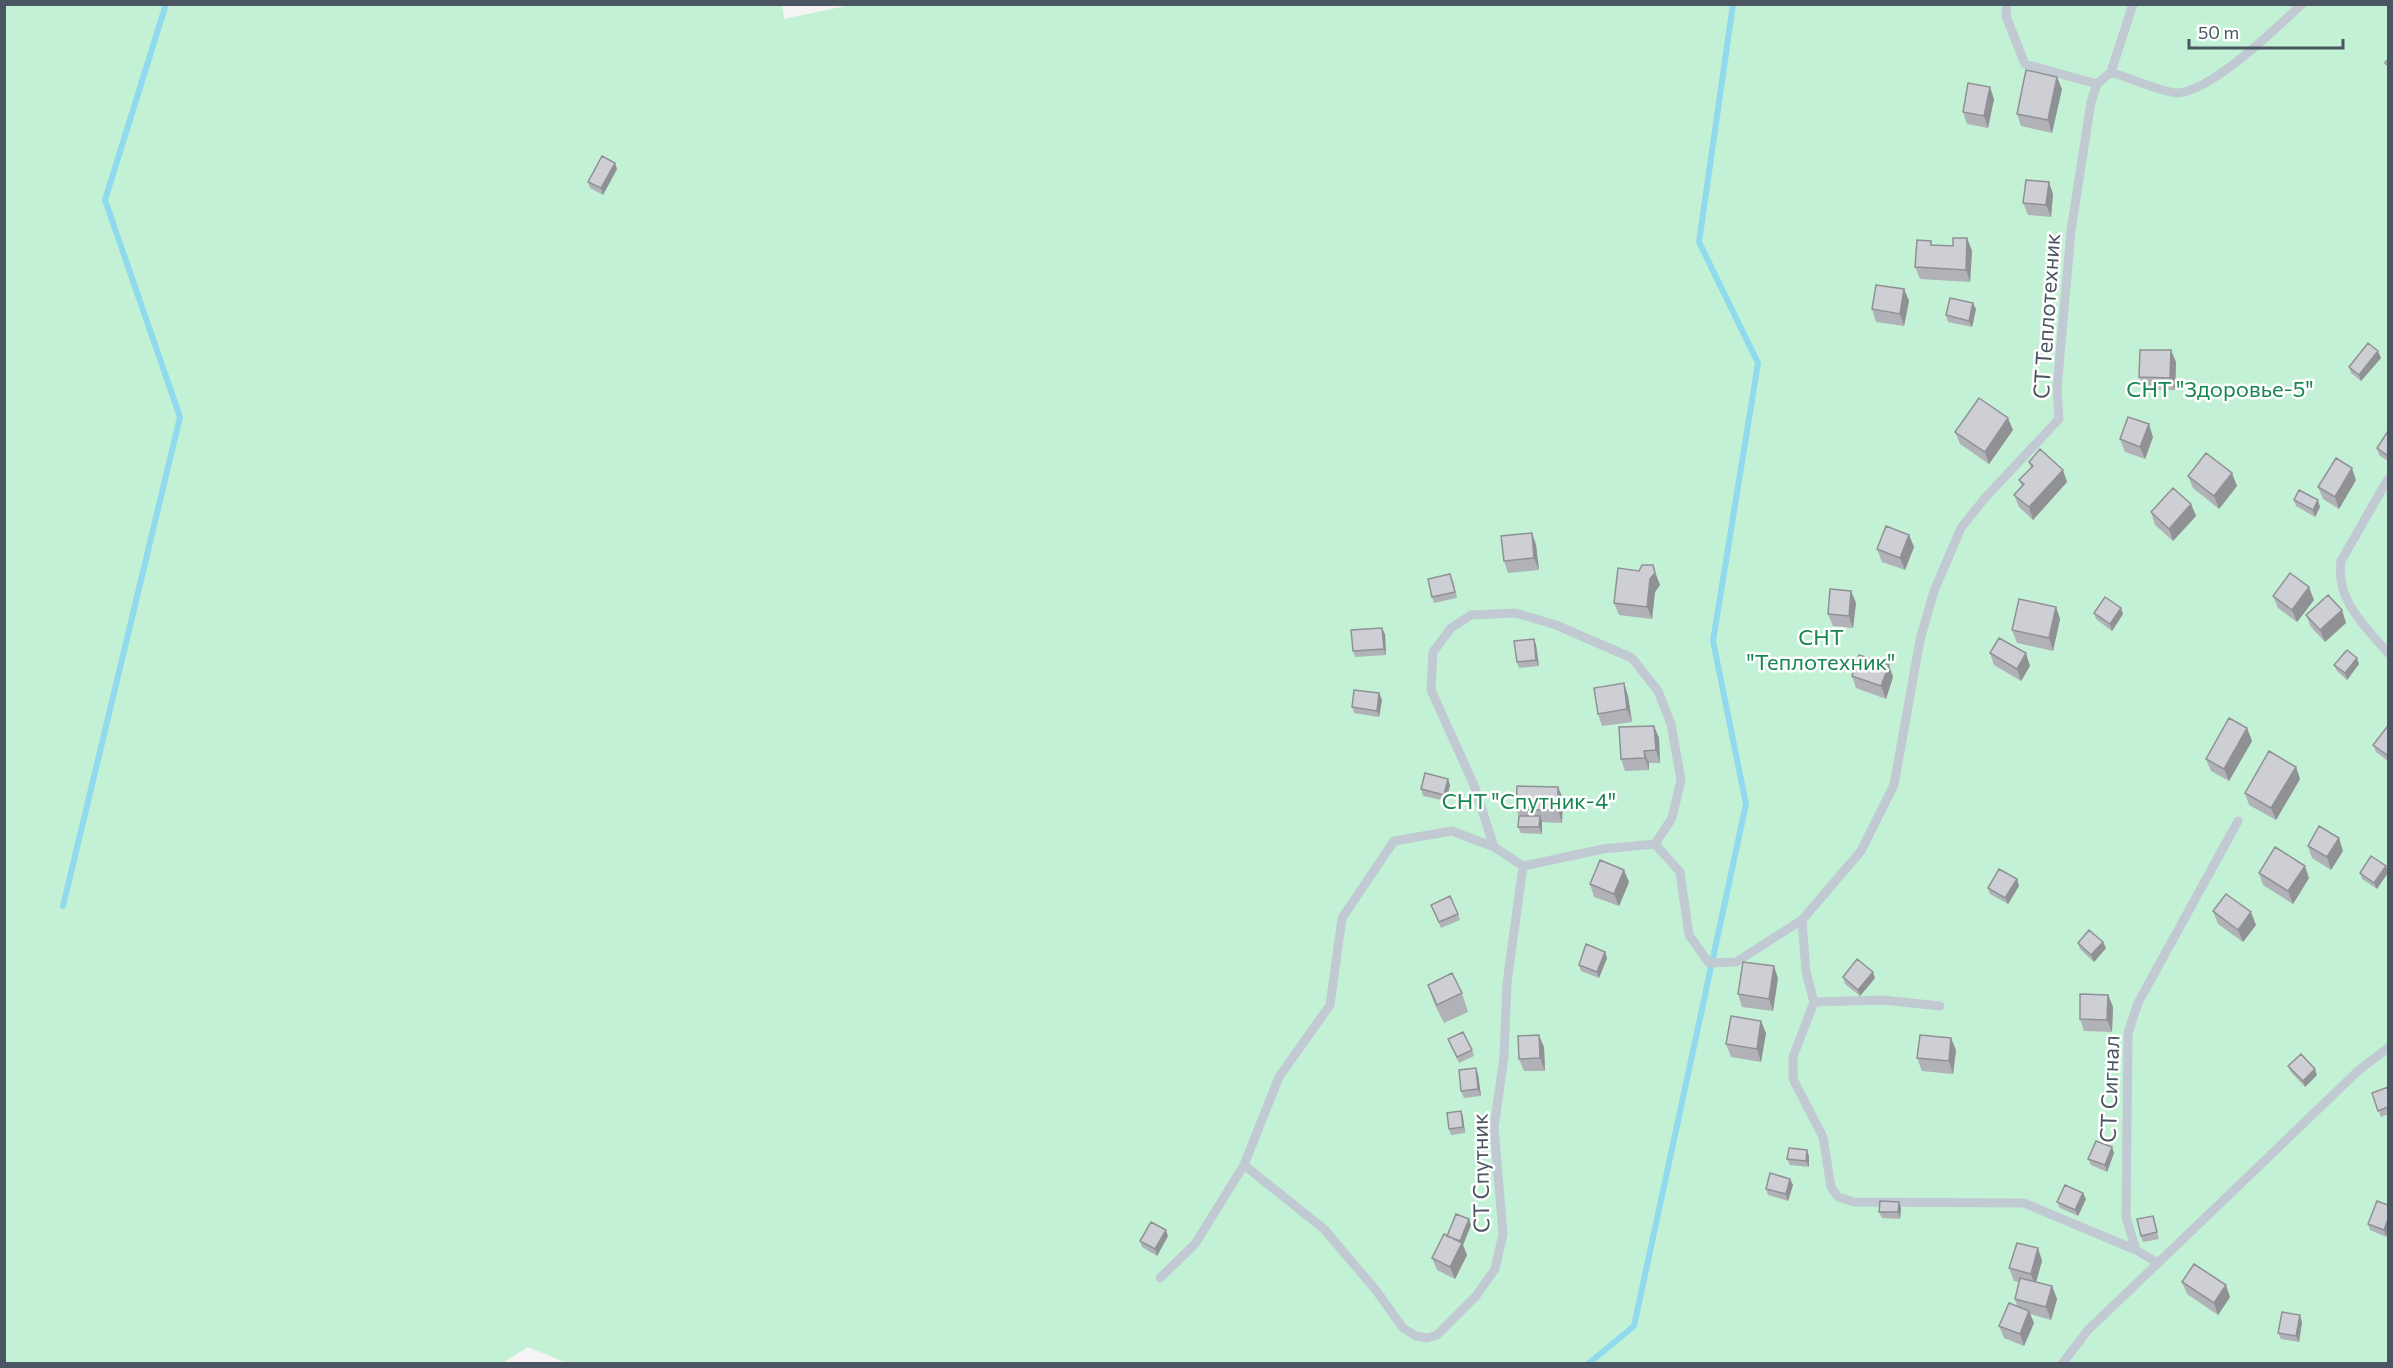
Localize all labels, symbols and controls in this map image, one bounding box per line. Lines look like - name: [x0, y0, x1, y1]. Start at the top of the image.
- scale bar: [2189, 12, 2344, 50]
- text: 50 m: [2198, 21, 2239, 43]
- street label: СТ Теплотехник: [2027, 232, 2065, 400]
- park label: СНТ "Здоровье-5": [2126, 375, 2314, 402]
- park label: СНТ "Теплотехник": [1747, 623, 1896, 675]
- park label: СНТ "Спутник-4": [1442, 787, 1616, 814]
- street label: СТ Сигнал: [2094, 1035, 2124, 1143]
- street label: СТ Спутник: [1465, 1113, 1495, 1233]

